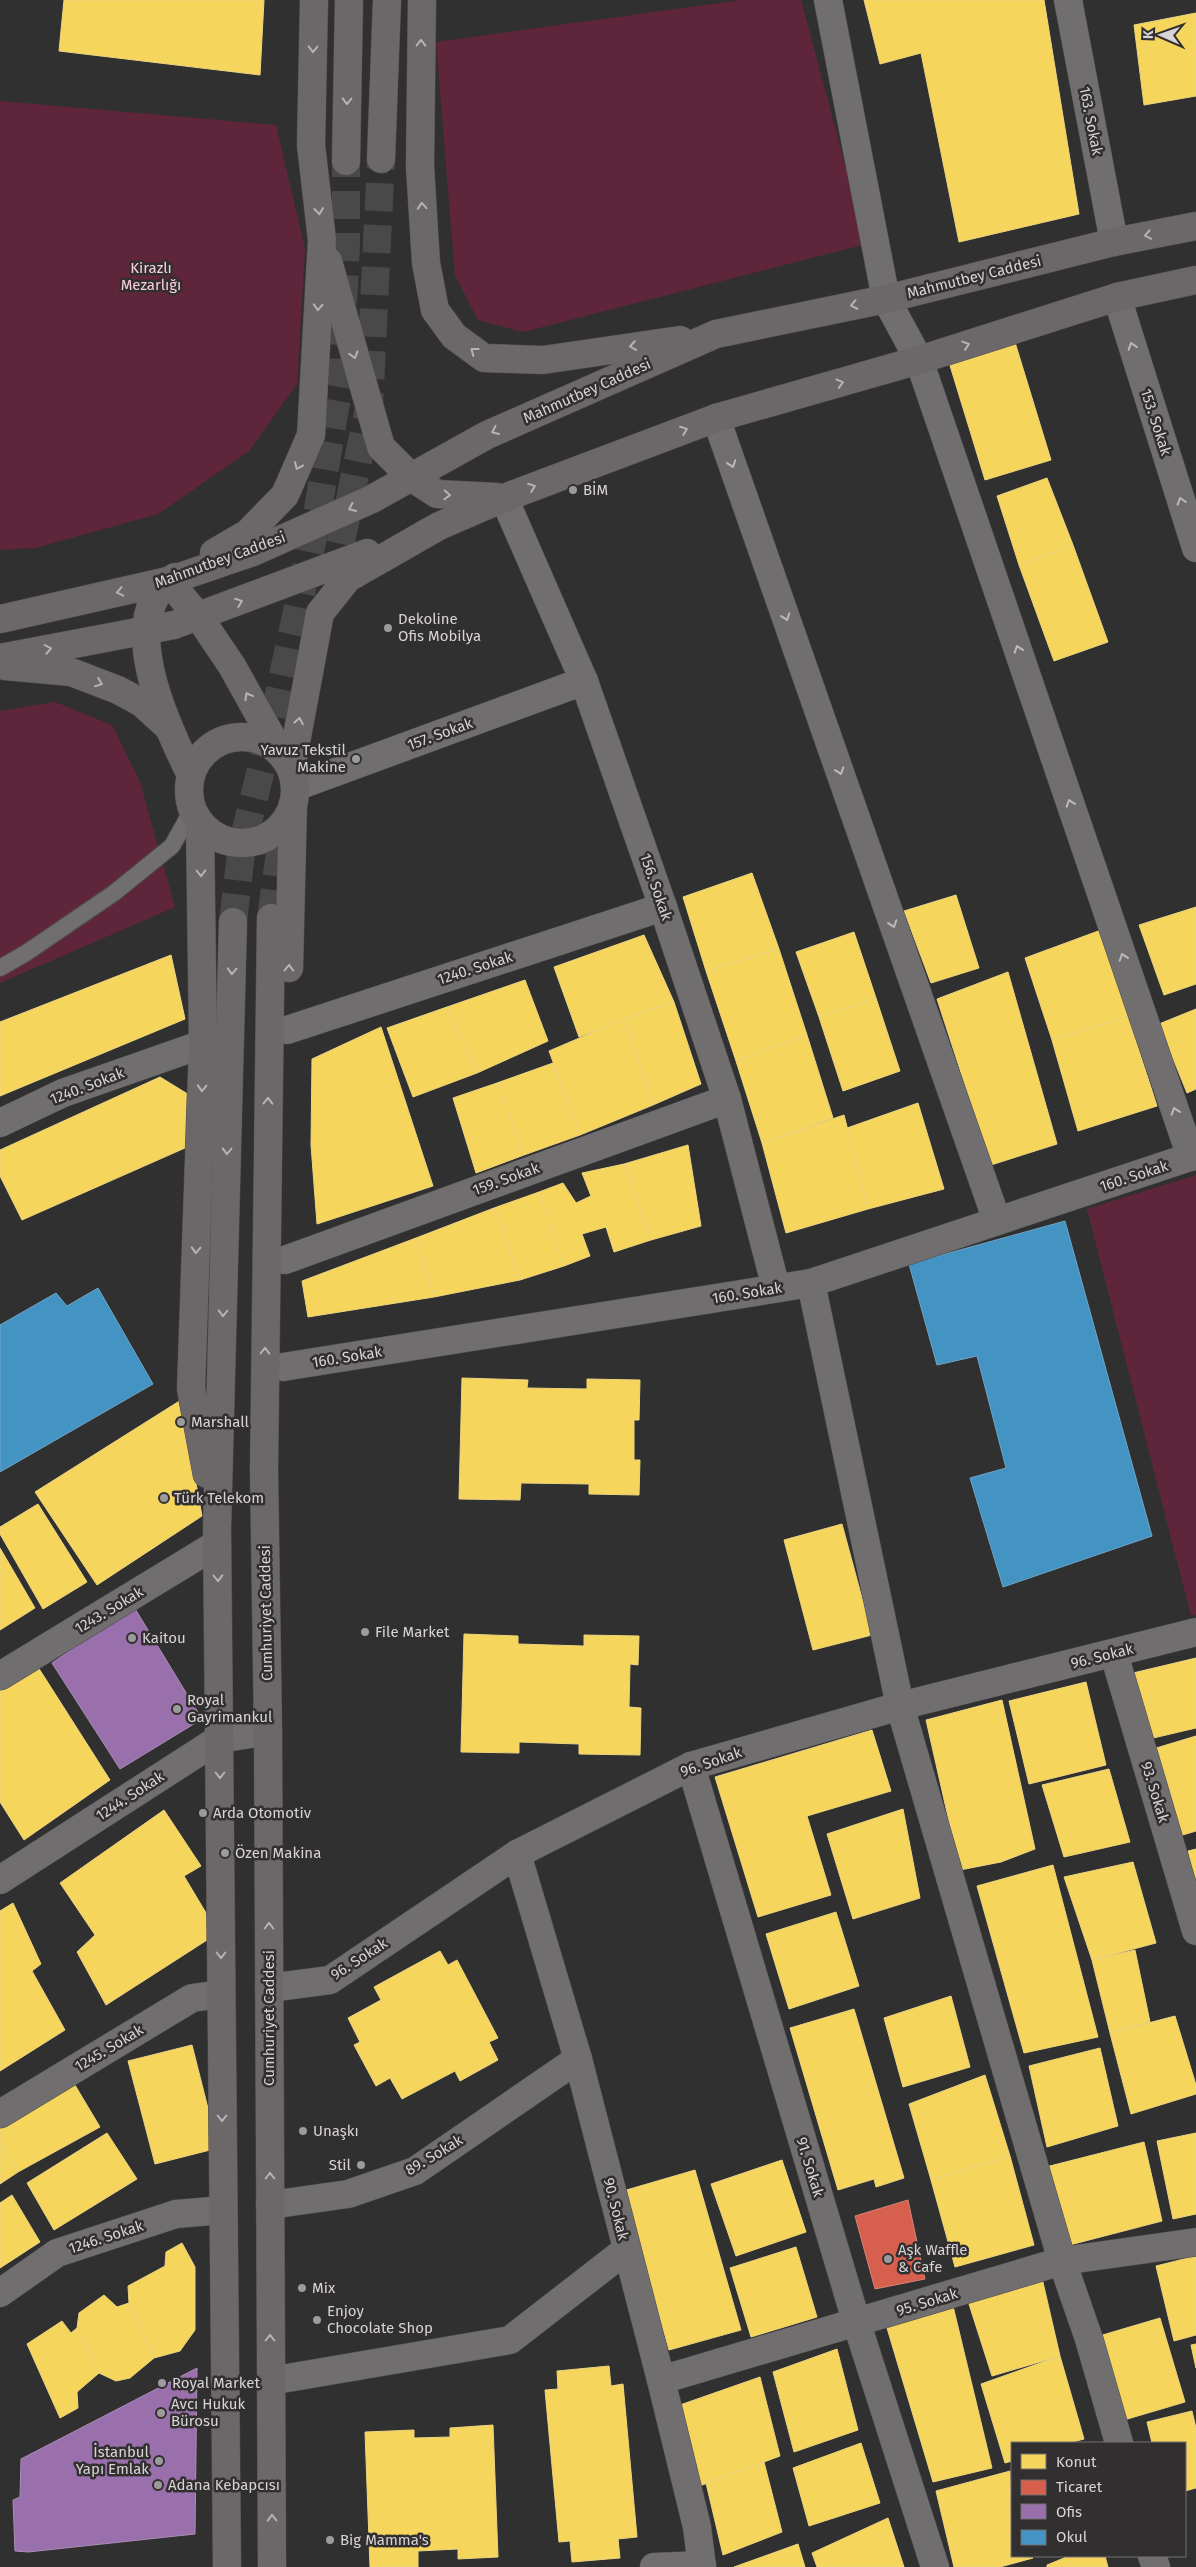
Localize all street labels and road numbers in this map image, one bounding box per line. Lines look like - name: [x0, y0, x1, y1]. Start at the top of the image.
- street label: 163. Sokak: [1076, 85, 1107, 157]
- street label: Mahmutbey Caddesi: [905, 252, 1043, 302]
- street label: Mahmutbey Caddesi: [520, 355, 654, 427]
- street label: 153. Sokak: [1137, 386, 1175, 458]
- street label: Mahmutbey Caddesi: [152, 528, 288, 592]
- street label: 157. Sokak: [405, 714, 475, 754]
- street label: 156. Sokak: [636, 851, 676, 923]
- street label: 1240. Sokak: [435, 947, 515, 989]
- street label: 1240. Sokak: [48, 1064, 127, 1108]
- street label: 160. Sokak: [1098, 1156, 1171, 1195]
- street label: 159. Sokak: [470, 1159, 542, 1199]
- street label: 160. Sokak: [711, 1279, 784, 1307]
- street label: 160. Sokak: [311, 1343, 384, 1371]
- street label: Cumhuriyet Caddesi: [256, 1545, 276, 1681]
- street label: 1243. Sokak: [72, 1582, 147, 1637]
- street label: 96. Sokak: [1069, 1639, 1135, 1672]
- street label: 96. Sokak: [678, 1743, 744, 1781]
- street label: 93. Sokak: [1137, 1759, 1173, 1825]
- street label: 1244. Sokak: [93, 1767, 168, 1825]
- street label: 96. Sokak: [327, 1934, 391, 1984]
- street label: Cumhuriyet Caddesi: [260, 1950, 278, 2086]
- street label: 1245. Sokak: [72, 2020, 147, 2075]
- street label: 89. Sokak: [402, 2131, 466, 2179]
- street label: 91. Sokak: [792, 2135, 828, 2200]
- street label: 90. Sokak: [600, 2176, 633, 2243]
- street label: 1246. Sokak: [66, 2216, 146, 2258]
- street label: 95. Sokak: [894, 2284, 960, 2320]

